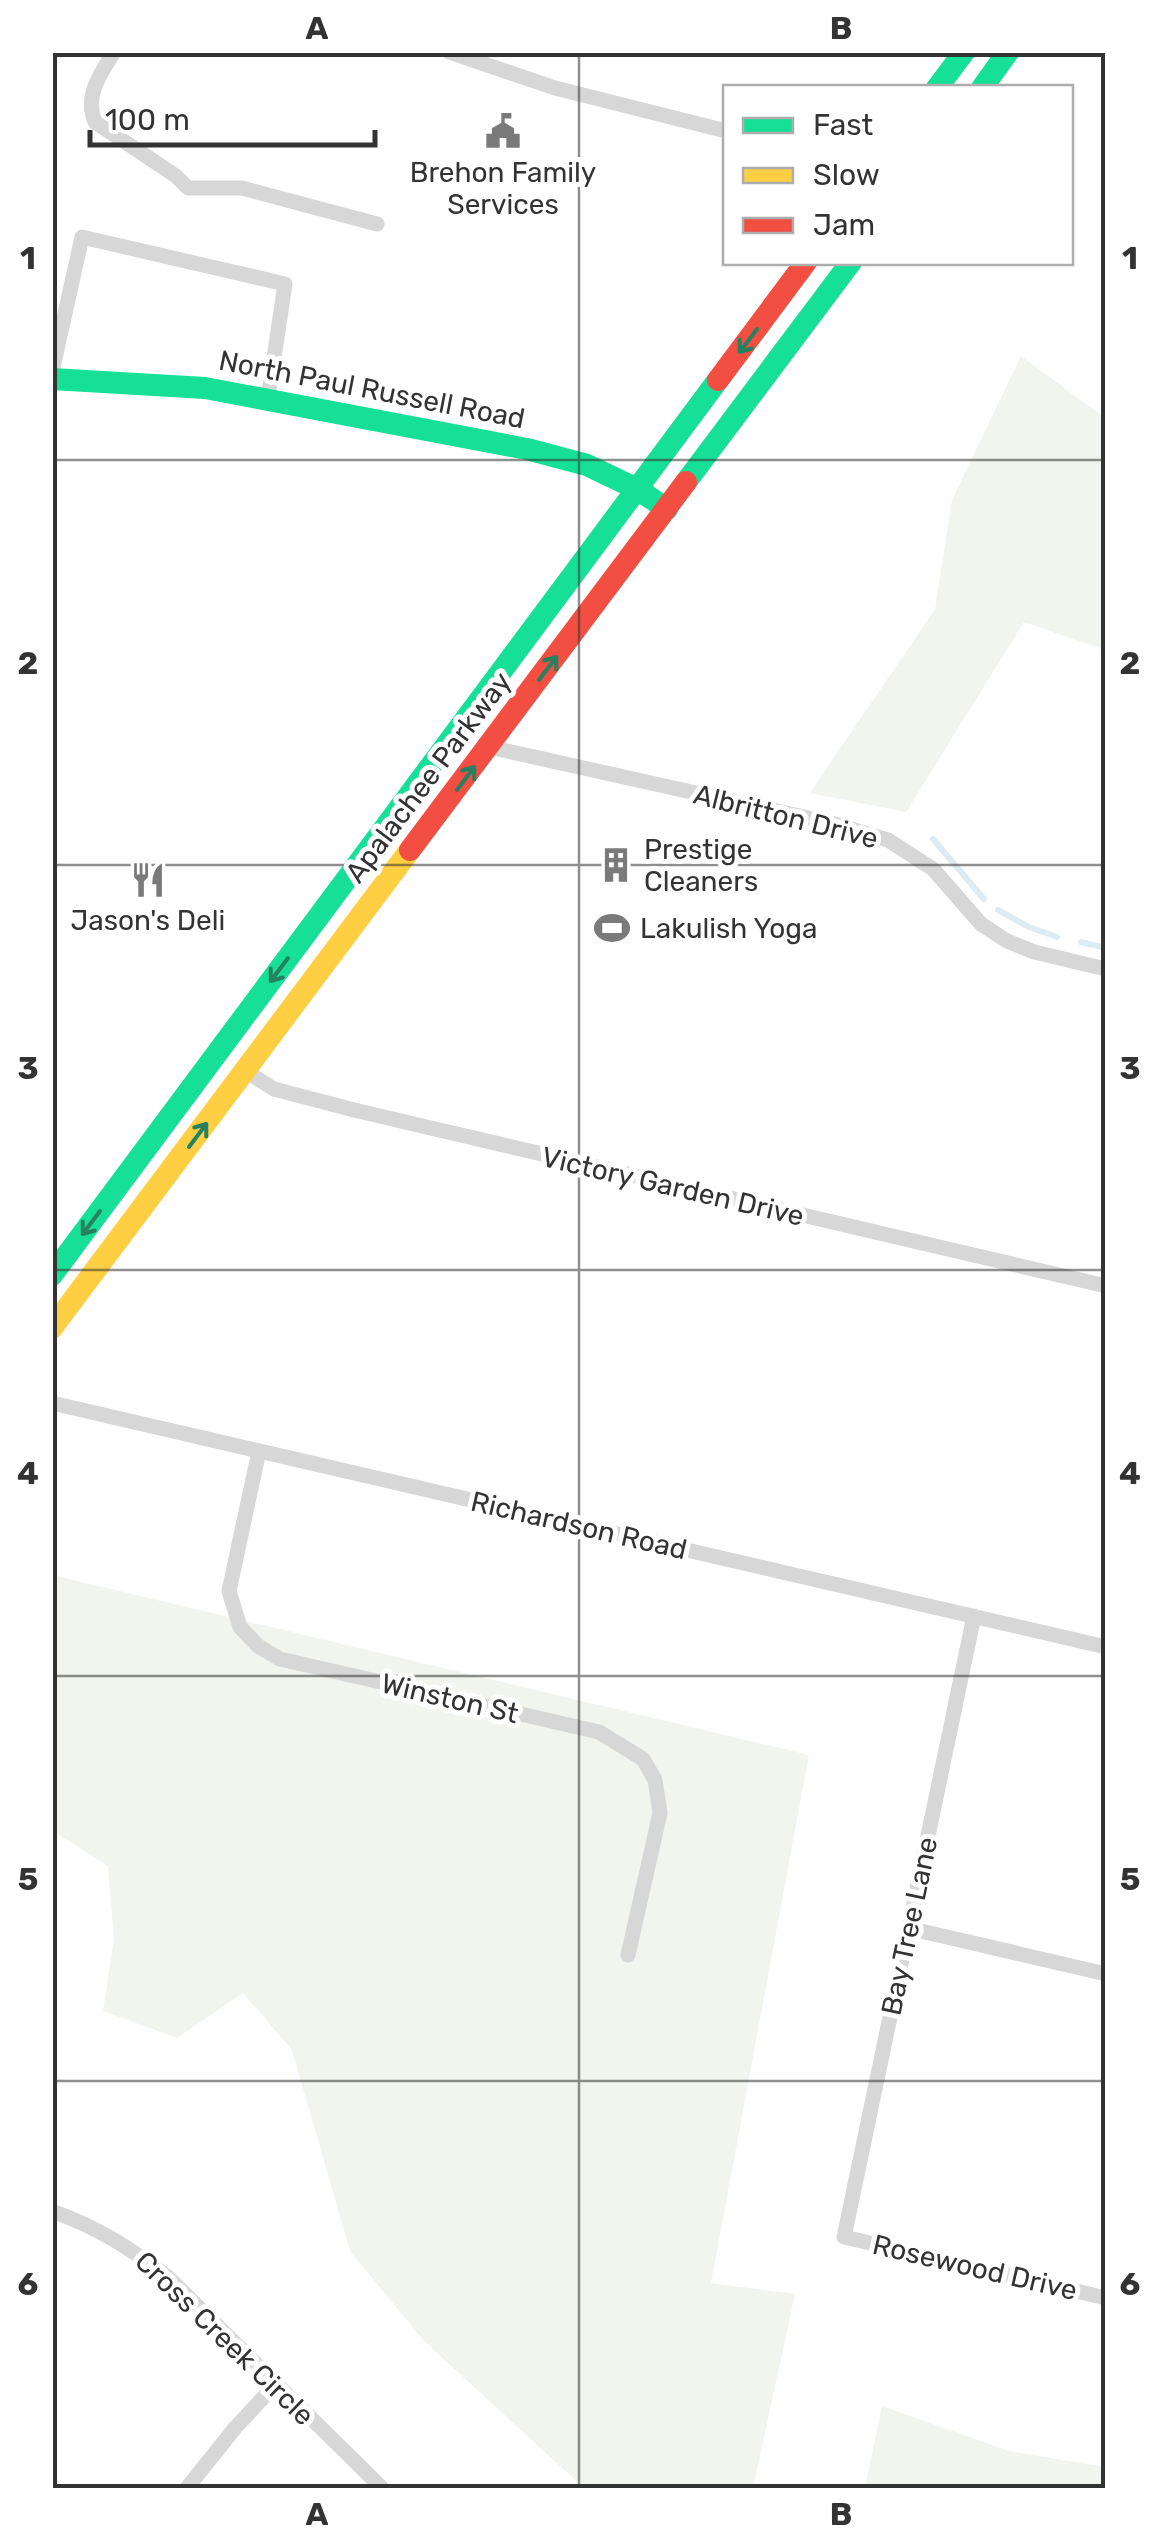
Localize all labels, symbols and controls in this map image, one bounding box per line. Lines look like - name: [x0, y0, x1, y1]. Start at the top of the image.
- text: A: [306, 9, 329, 47]
- text: B: [830, 9, 852, 47]
- scale bar: [90, 85, 375, 147]
- legend: [723, 85, 1073, 265]
- text: 100 m: [105, 102, 190, 138]
- text: Fast: [813, 107, 873, 143]
- public building icon: Brehon Family Services: [484, 112, 522, 150]
- place label: Brehon Family Services: [410, 156, 596, 221]
- text: Slow: [813, 157, 880, 193]
- text: Jam: [813, 207, 875, 243]
- text: 1: [20, 239, 36, 277]
- text: 1: [1122, 239, 1138, 277]
- one-way arrow: [737, 327, 758, 354]
- street label: North Paul Russell Road: [216, 344, 528, 435]
- text: 2: [18, 644, 38, 682]
- text: 2: [1120, 644, 1140, 682]
- one-way arrow: [537, 655, 558, 682]
- street label: Apalachee Parkway: [339, 666, 518, 889]
- one-way arrow: [455, 765, 476, 792]
- street label: Albritton Drive: [690, 778, 881, 855]
- place label: Prestige Cleaners: [644, 833, 758, 898]
- building icon: Prestige Cleaners: [597, 846, 635, 884]
- restaurant icon: Jason's Deli: [129, 861, 167, 899]
- place label: Jason's Deli: [71, 904, 225, 937]
- sports icon: Lakulish Yoga: [593, 909, 631, 947]
- place label: Lakulish Yoga: [640, 912, 817, 945]
- one-way arrow: [269, 956, 290, 983]
- text: 3: [17, 1049, 39, 1087]
- text: 3: [1119, 1049, 1141, 1087]
- one-way arrow: [187, 1122, 208, 1149]
- street label: Victory Garden Drive: [539, 1140, 807, 1233]
- one-way arrow: [80, 1209, 101, 1237]
- text: 4: [17, 1454, 39, 1492]
- text: 4: [1119, 1454, 1141, 1492]
- street label: Richardson Road: [468, 1485, 690, 1566]
- street label: Winston St: [378, 1667, 522, 1730]
- street label: Bay Tree Lane: [875, 1834, 944, 2018]
- text: 5: [18, 1860, 38, 1898]
- text: 5: [1120, 1860, 1140, 1898]
- street label: Rosewood Drive: [869, 2228, 1080, 2307]
- street label: Cross Creek Circle: [128, 2245, 321, 2432]
- text: 6: [18, 2265, 38, 2303]
- text: 6: [1120, 2265, 1140, 2303]
- text: A: [306, 2495, 329, 2533]
- text: B: [830, 2495, 852, 2533]

